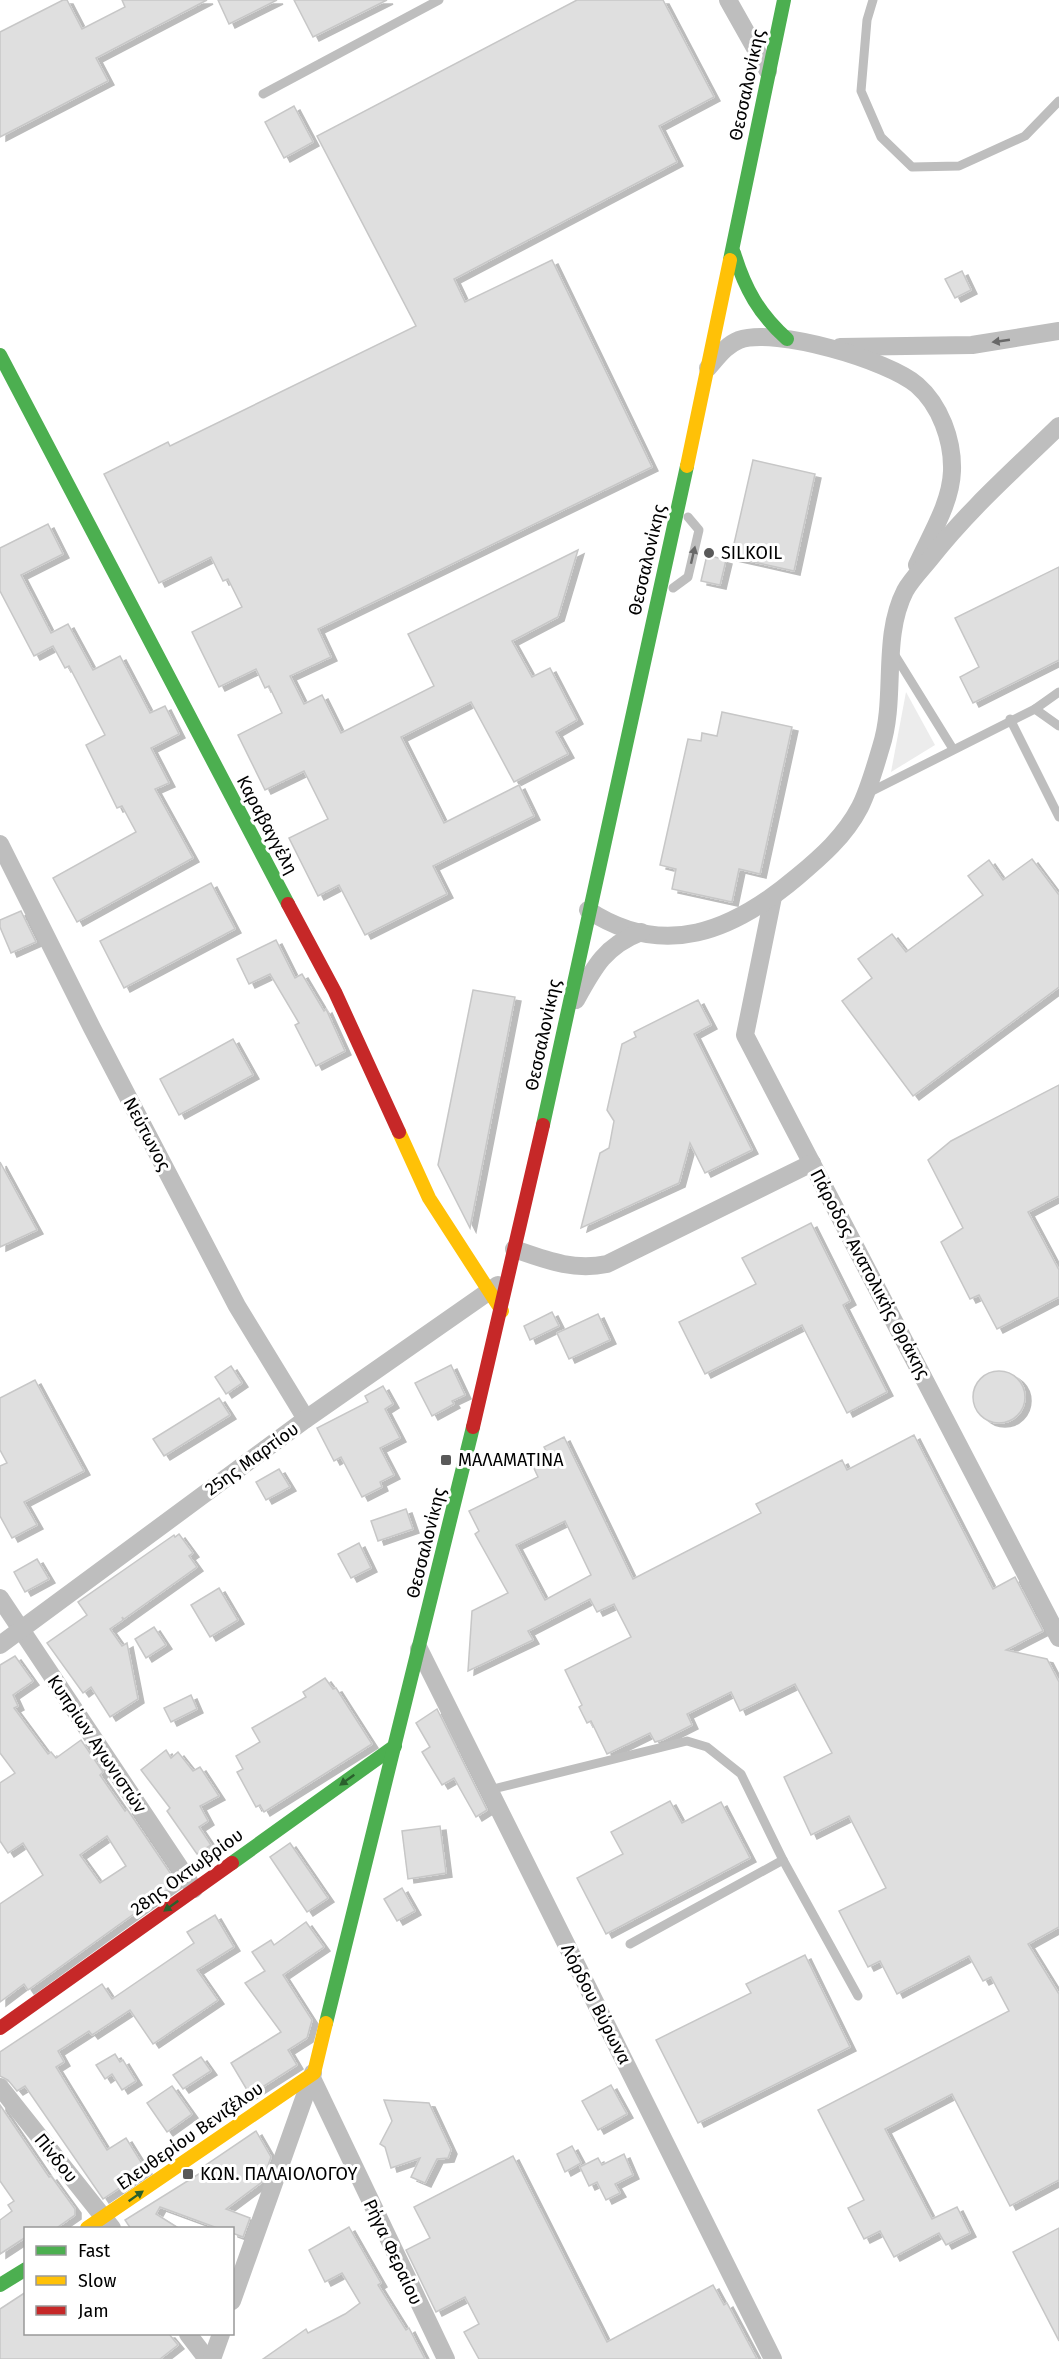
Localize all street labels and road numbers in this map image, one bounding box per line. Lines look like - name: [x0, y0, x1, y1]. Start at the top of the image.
- street label: Θεσσαλονίκης: [724, 27, 770, 143]
- street label: Θεσσαλονίκης: [624, 502, 671, 618]
- street label: Καραβαγγέλη: [232, 772, 302, 878]
- street label: Θεσσαλονίκης: [520, 977, 566, 1093]
- street label: Νεύτωνος: [119, 1094, 176, 1175]
- street label: Πάροδος Ανατολικής Θράκης: [805, 1165, 935, 1383]
- street label: 25ης Μαρτίου: [201, 1418, 303, 1500]
- street label: Θεσσαλονίκης: [402, 1485, 451, 1601]
- street label: Κυπρίων Αγωνιστών: [43, 1671, 151, 1817]
- street label: 28ης Οκτωβρίου: [126, 1824, 248, 1920]
- street label: Λόρδου Βύρωνα: [556, 1940, 636, 2068]
- street label: Ελευθερίου Βενιζέλου: [112, 2077, 268, 2195]
- street label: Πίνδου: [30, 2129, 82, 2187]
- street label: Ρήγα Φεραίου: [359, 2195, 427, 2309]

